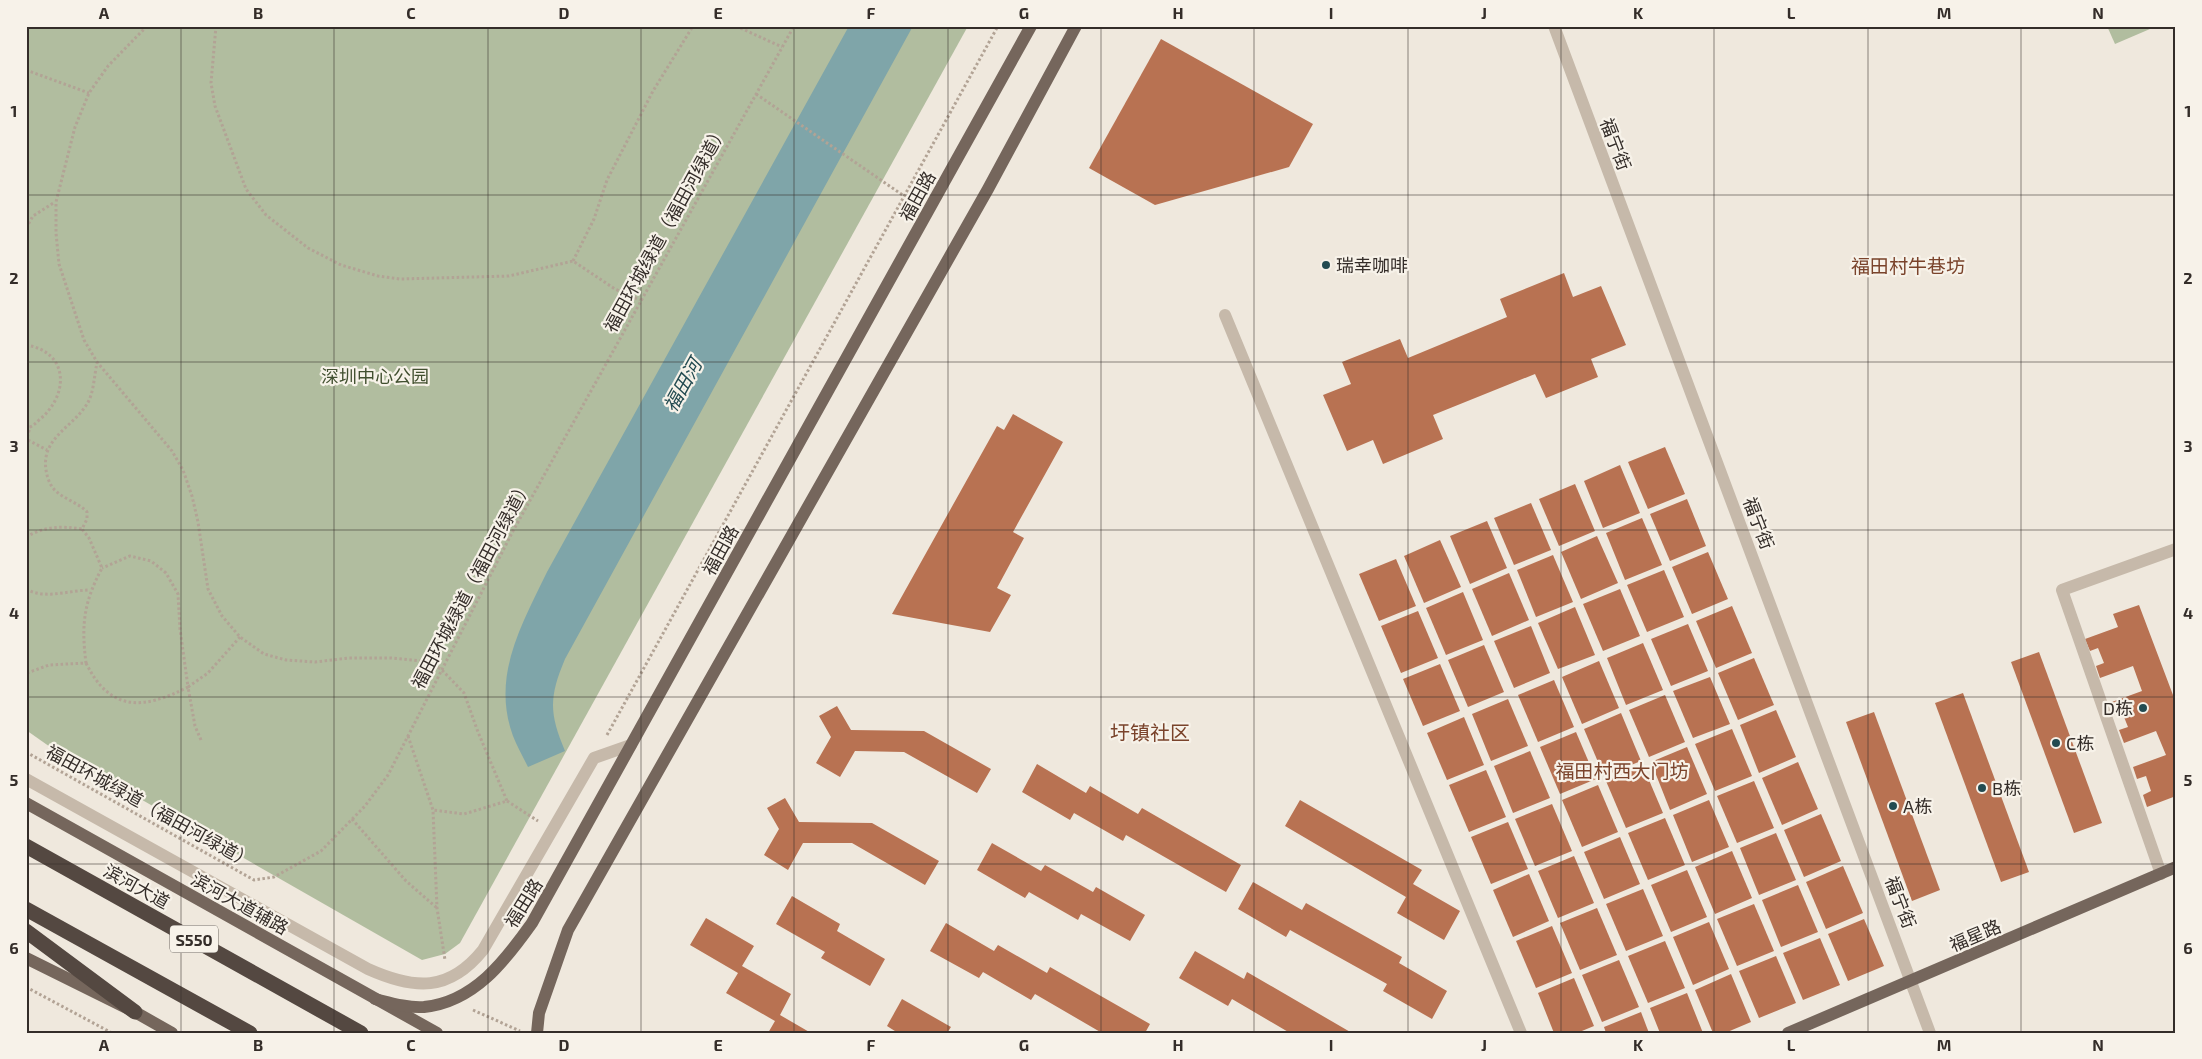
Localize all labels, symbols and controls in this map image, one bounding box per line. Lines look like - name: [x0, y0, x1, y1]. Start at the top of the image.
- text: A: [99, 3, 110, 22]
- text: B: [253, 3, 263, 22]
- text: C: [406, 3, 416, 22]
- text: D: [559, 3, 570, 22]
- text: E: [713, 3, 723, 22]
- text: F: [867, 3, 876, 22]
- text: G: [1019, 3, 1029, 22]
- text: H: [1172, 3, 1184, 22]
- text: I: [1329, 3, 1333, 22]
- text: J: [1481, 3, 1487, 22]
- text: K: [1633, 3, 1644, 22]
- text: L: [1787, 3, 1796, 22]
- text: M: [1937, 3, 1951, 22]
- text: N: [2092, 3, 2104, 22]
- text: 1: [11, 101, 17, 120]
- text: 1: [2185, 101, 2191, 120]
- street label: 福宁街: [1596, 115, 1636, 173]
- street label: 福田环城绿道（福田河绿道）: [599, 120, 731, 336]
- street label: 福田路: [894, 167, 940, 225]
- place label: 瑞幸咖啡: [1336, 254, 1408, 276]
- district label: 福田村牛巷坊: [1851, 254, 1965, 277]
- marker: 瑞幸咖啡: [1320, 259, 1332, 271]
- text: 2: [9, 268, 19, 287]
- text: 2: [2183, 268, 2193, 287]
- water label: 福田河: [658, 351, 708, 416]
- park label: 深圳中心公园: [321, 365, 429, 387]
- text: 3: [9, 436, 19, 455]
- text: 3: [2183, 436, 2193, 455]
- street label: 福田环城绿道（福田河绿道）: [406, 476, 536, 692]
- street label: 福宁街: [1739, 494, 1779, 552]
- street label: 福田路: [697, 521, 743, 579]
- text: 4: [9, 603, 19, 622]
- text: 4: [2183, 603, 2193, 622]
- place label: D栋: [2103, 697, 2133, 719]
- marker: D栋: [2137, 702, 2149, 714]
- district label: 圩镇社区: [1110, 720, 1190, 744]
- place label: C栋: [2066, 732, 2094, 754]
- marker: C栋: [2050, 737, 2062, 749]
- street label: 福田环城绿道（福田河绿道）: [42, 740, 258, 872]
- district label: 福田村西大门坊: [1555, 759, 1689, 782]
- text: 5: [10, 770, 19, 789]
- text: 5: [2184, 770, 2193, 789]
- place label: B栋: [1992, 777, 2021, 799]
- marker: B栋: [1976, 782, 1988, 794]
- place label: A栋: [1903, 795, 1932, 817]
- marker: A栋: [1887, 800, 1899, 812]
- street label: 滨河大道: [100, 859, 174, 913]
- street label: 滨河大道辅路: [187, 867, 293, 939]
- street label: 福宁街: [1881, 873, 1921, 931]
- street label: 福田路: [499, 874, 547, 932]
- street label: 福星路: [1946, 914, 2004, 956]
- road number: S550: [170, 926, 218, 952]
- text: 6: [9, 938, 19, 957]
- text: 6: [2183, 938, 2193, 957]
- text: A: [99, 1035, 110, 1054]
- text: B: [253, 1035, 263, 1054]
- text: C: [406, 1035, 416, 1054]
- text: D: [559, 1035, 570, 1054]
- text: E: [713, 1035, 723, 1054]
- text: F: [867, 1035, 876, 1054]
- text: G: [1019, 1035, 1029, 1054]
- text: H: [1172, 1035, 1184, 1054]
- text: I: [1329, 1035, 1333, 1054]
- text: J: [1481, 1035, 1487, 1054]
- text: K: [1633, 1035, 1644, 1054]
- text: L: [1787, 1035, 1796, 1054]
- text: M: [1937, 1035, 1951, 1054]
- text: N: [2092, 1035, 2104, 1054]

